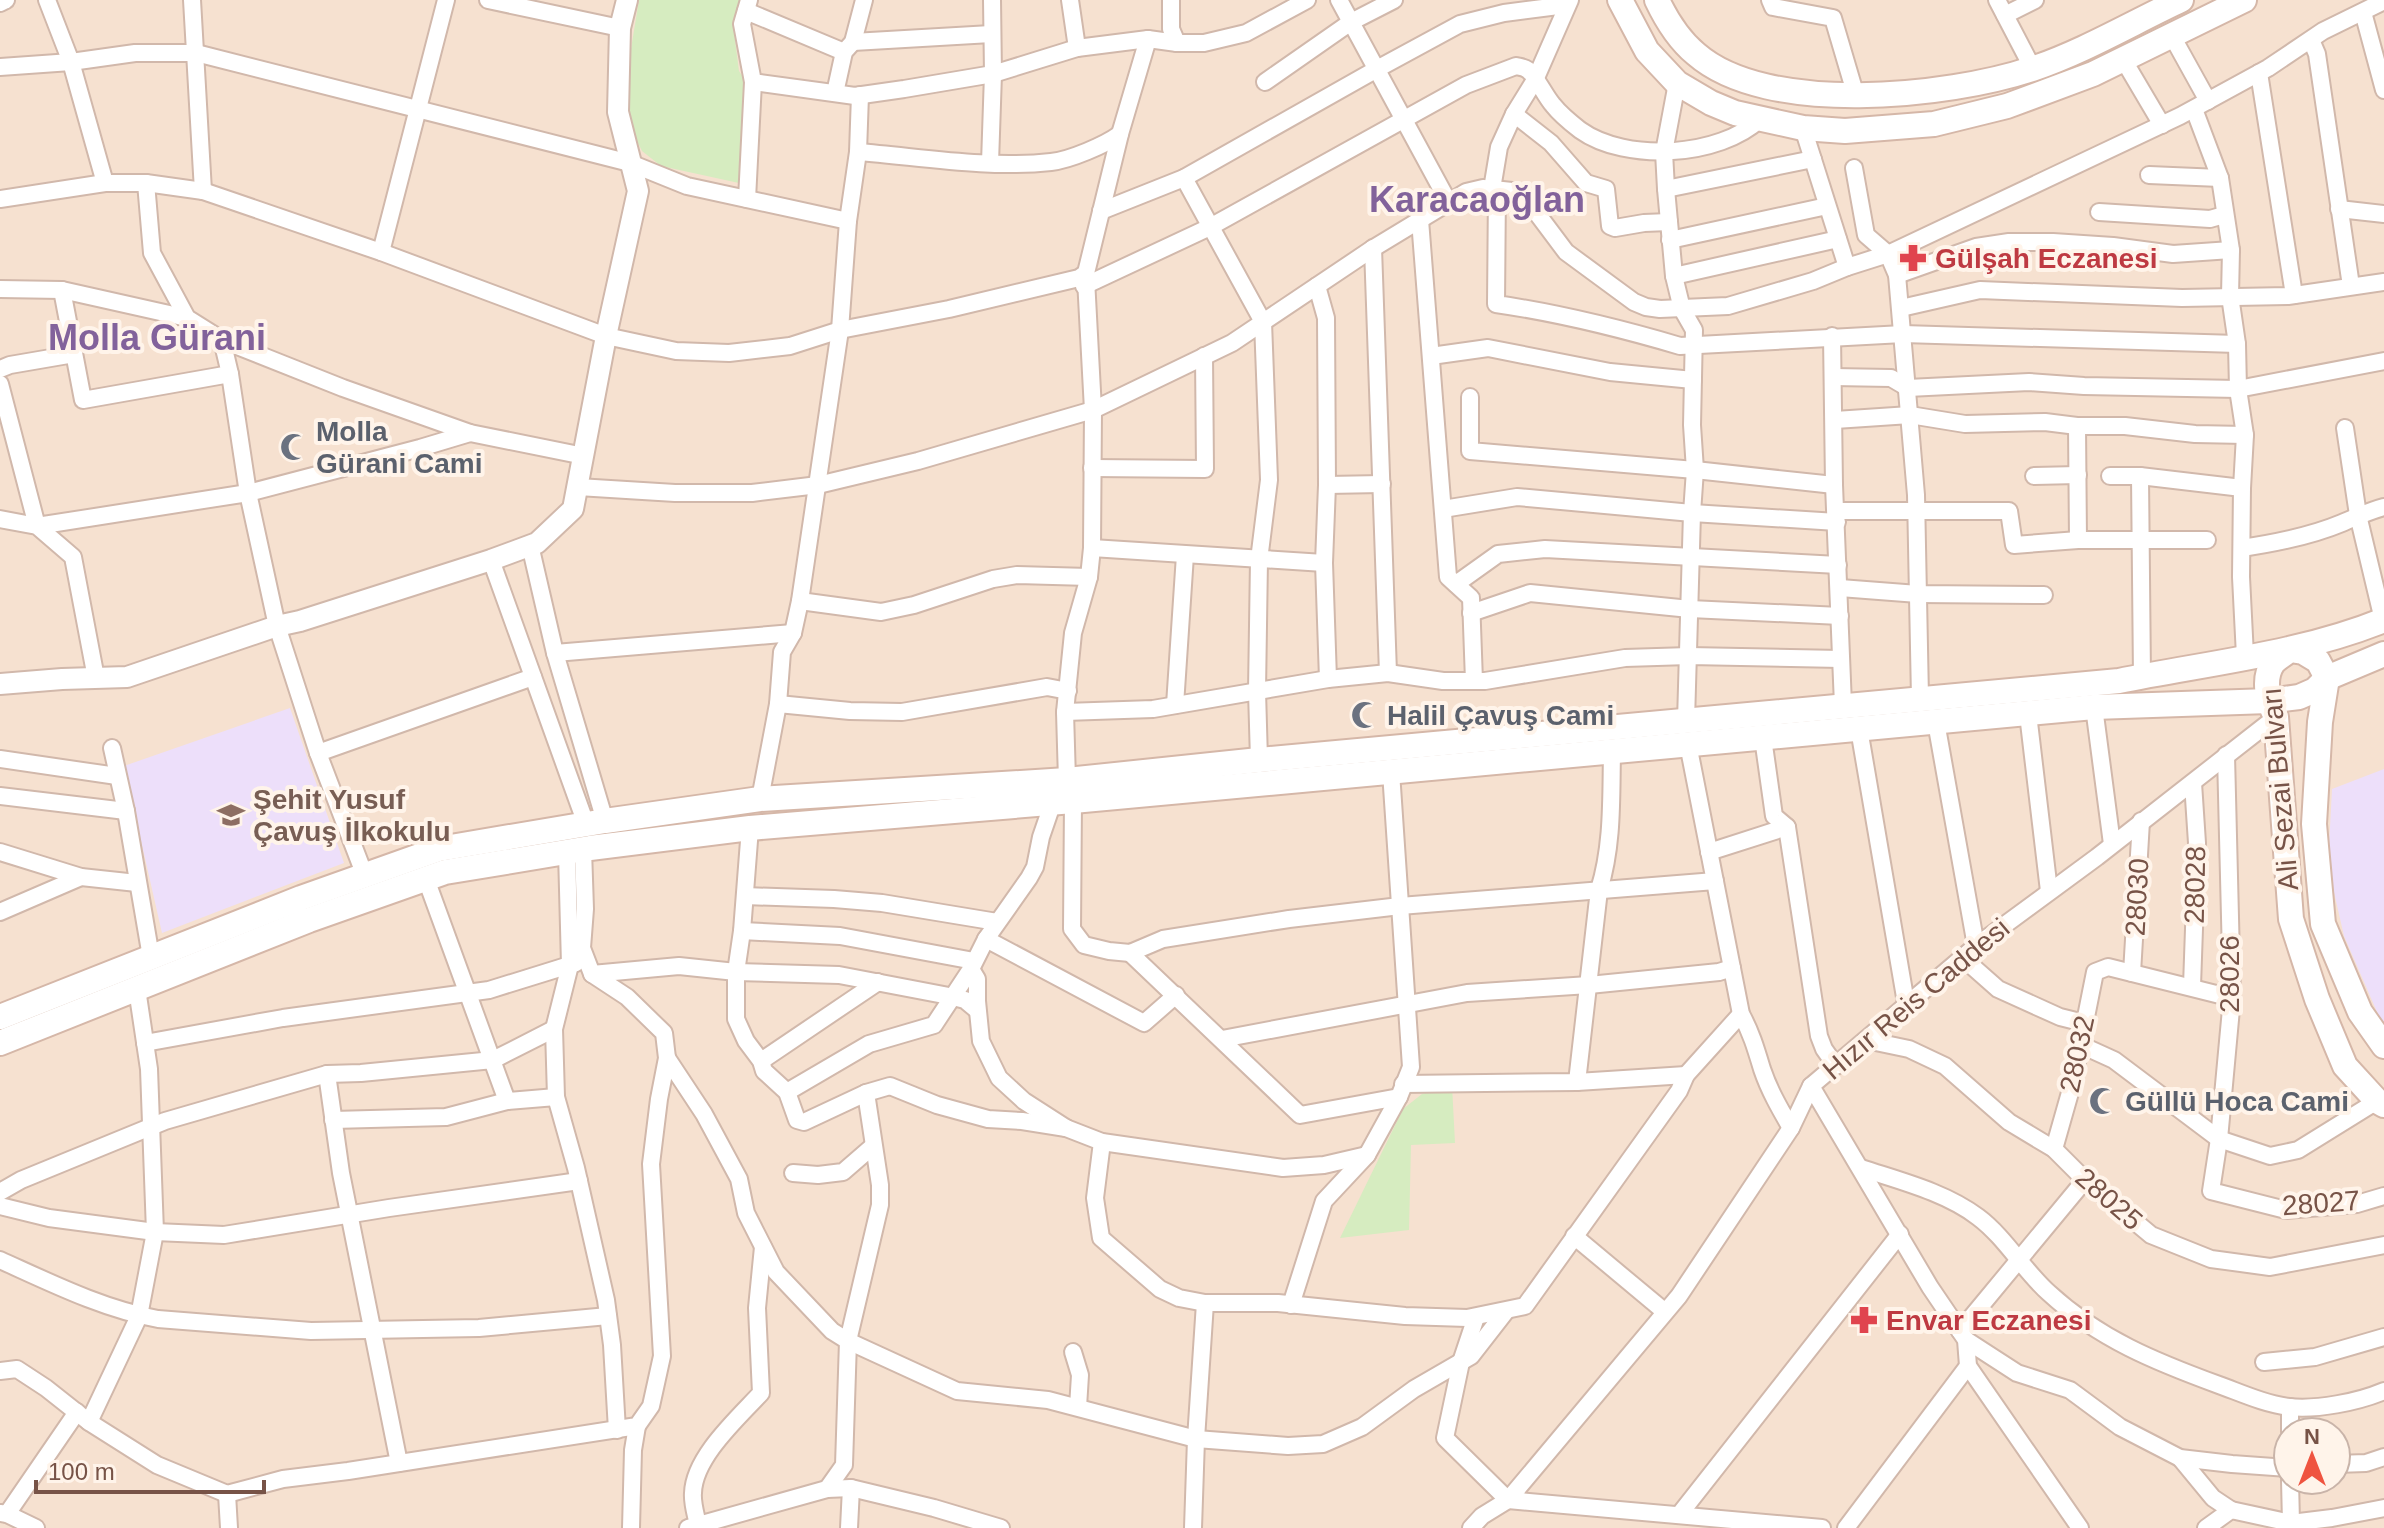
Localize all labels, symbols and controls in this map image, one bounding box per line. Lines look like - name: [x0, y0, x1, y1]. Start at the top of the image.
- district label: Karacaoğlan: [1369, 179, 1585, 220]
- pharmacy icon: Gülşah Eczanesi: [1898, 243, 1928, 273]
- place label: Gülşah Eczanesi: [1935, 243, 2158, 274]
- district label: Molla Gürani: [48, 317, 266, 358]
- place label: Molla Gürani Cami: [316, 416, 482, 479]
- mosque icon: Molla Gürani Cami: [279, 432, 309, 462]
- street label: Ali Sezai Bulvarı: [2256, 686, 2304, 892]
- mosque icon: Halil Çavuş Cami: [1350, 700, 1380, 730]
- place label: Halil Çavuş Cami: [1387, 700, 1614, 731]
- place label: Şehit Yusuf Çavuş İlkokulu: [253, 784, 451, 847]
- school or university icon: Şehit Yusuf Çavuş İlkokulu: [216, 800, 246, 830]
- street label: 28028: [2179, 846, 2211, 924]
- street label: 28030: [2119, 857, 2155, 937]
- street label: Hızır Reis Caddesi: [1817, 912, 2015, 1086]
- street label: 28026: [2214, 935, 2245, 1013]
- street label: 28032: [2054, 1013, 2100, 1095]
- mosque icon: Güllü Hoca Cami: [2088, 1086, 2118, 1116]
- place label: Güllü Hoca Cami: [2125, 1086, 2349, 1117]
- street label: 28025: [2069, 1162, 2149, 1236]
- street label: 28027: [2281, 1185, 2361, 1221]
- pharmacy icon: Envar Eczanesi: [1849, 1305, 1879, 1335]
- place label: Envar Eczanesi: [1886, 1305, 2091, 1336]
- north arrow: [2272, 1416, 2352, 1496]
- text: N: [2304, 1424, 2320, 1449]
- scale bar: [36, 1444, 264, 1494]
- text: 100 m: [48, 1458, 115, 1485]

